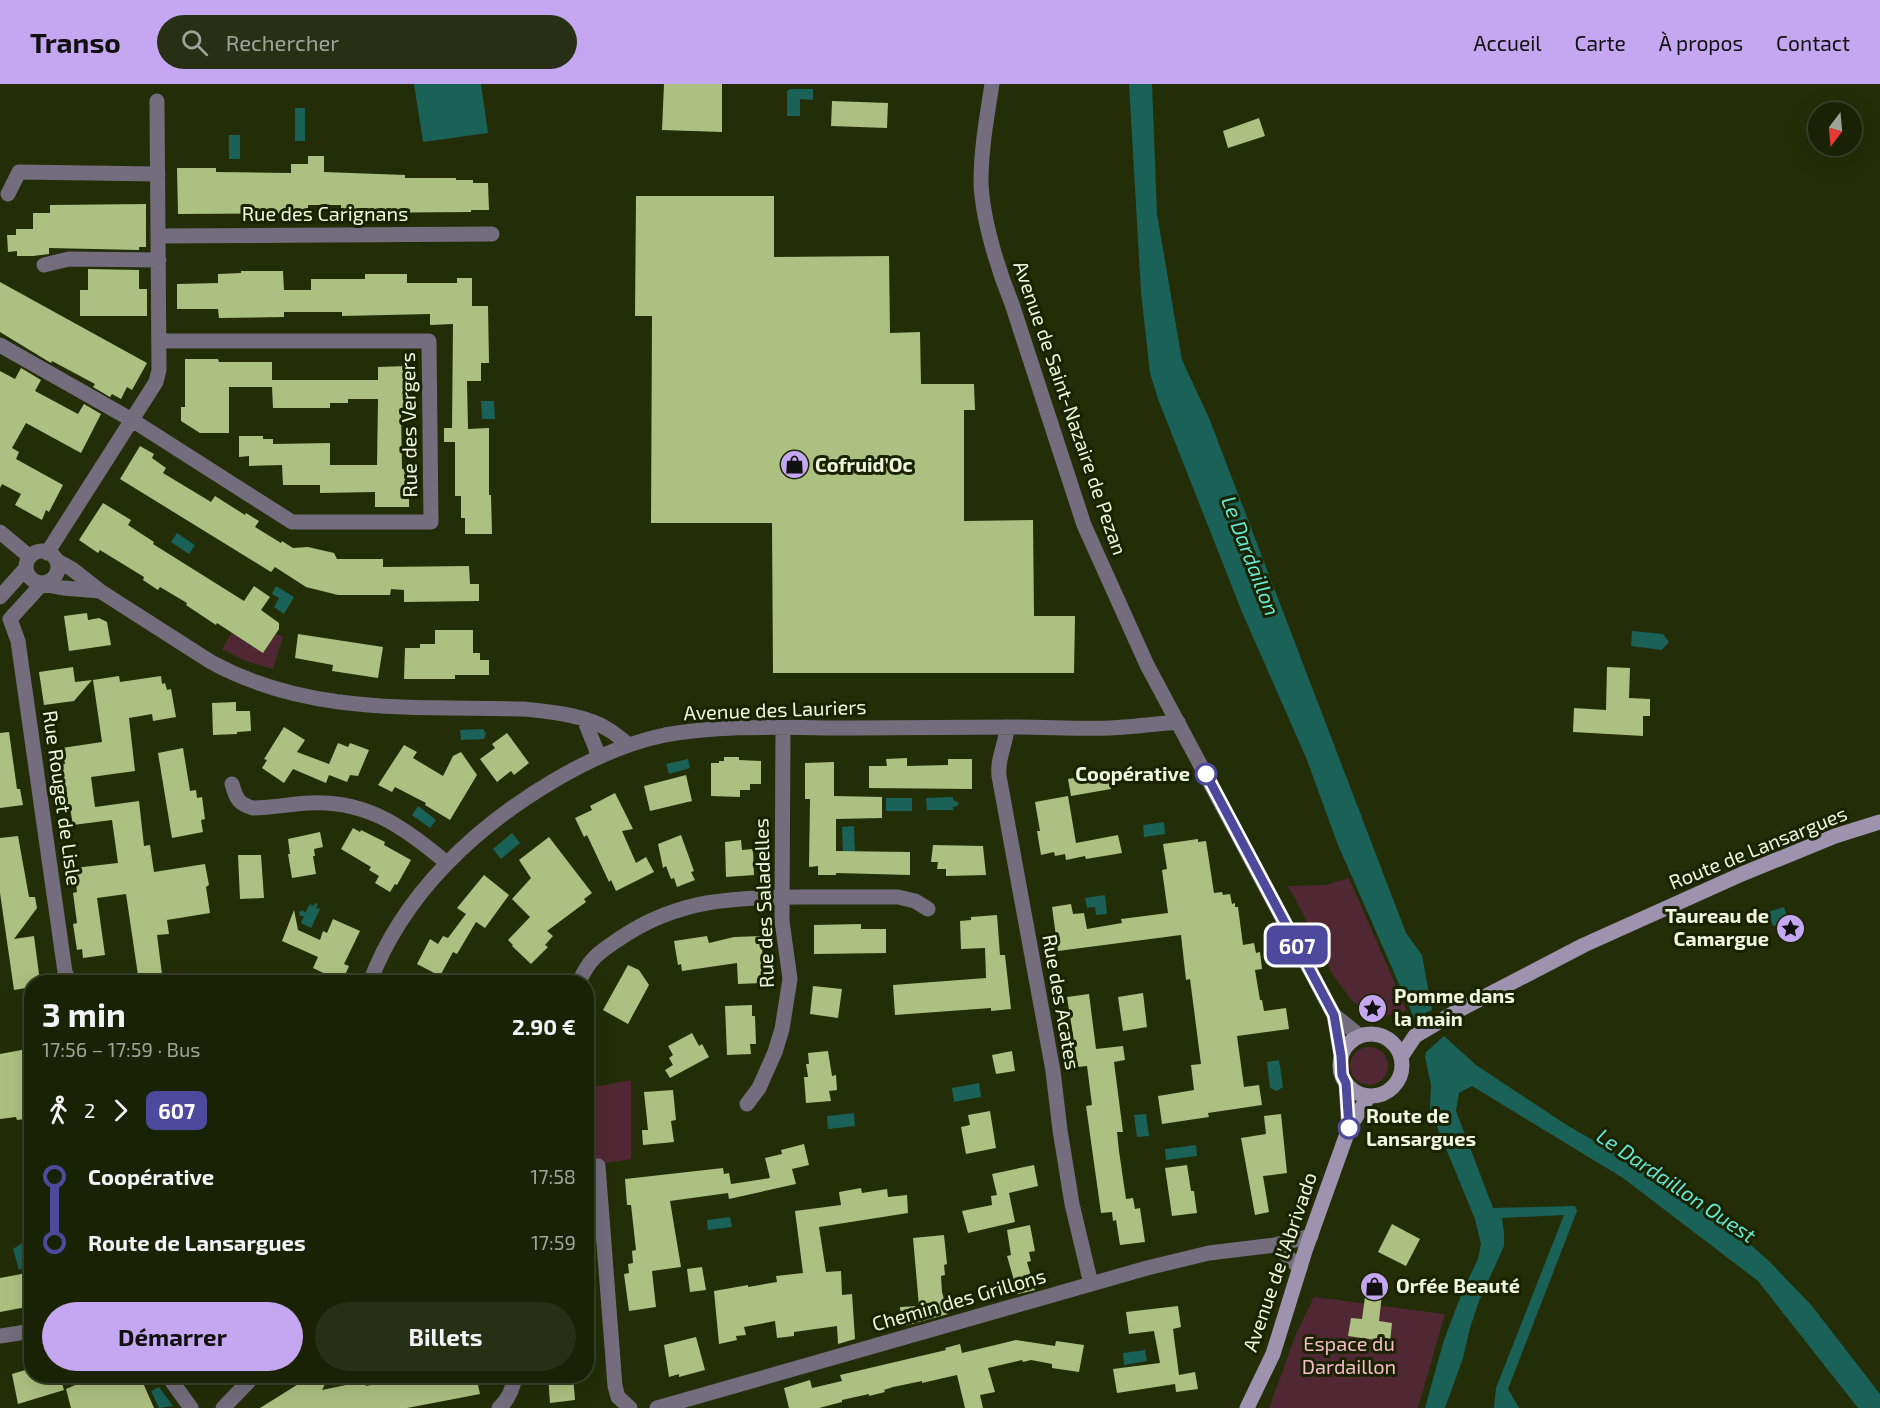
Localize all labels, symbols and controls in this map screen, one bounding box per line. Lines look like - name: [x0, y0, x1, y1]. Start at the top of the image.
- search box: [157, 15, 577, 69]
- text: Transo: [30, 25, 121, 59]
- icon: search: [178, 26, 211, 59]
- text: Rechercher: [226, 29, 339, 55]
- text: Accueil: [1473, 30, 1542, 55]
- text: Carte: [1575, 30, 1626, 55]
- text: À propos: [1659, 30, 1743, 55]
- text: Contact: [1776, 30, 1850, 55]
- north arrow: [1808, 102, 1862, 156]
- map controls: [1808, 102, 1862, 156]
- street label: Rue des Carignans: [242, 201, 408, 225]
- street label: Avenue de Saint-Nazaire de Pezan: [1009, 257, 1133, 558]
- street label: Rue des Vergers: [395, 352, 421, 498]
- shop icon: Cofruid’Oc: [778, 449, 810, 481]
- place label: Cofruid’Oc: [815, 452, 913, 476]
- water label: Le Dardaillon: [1217, 492, 1286, 619]
- street label: Avenue des Lauriers: [683, 694, 867, 724]
- street label: Rue Rouget de Lisle: [39, 709, 87, 887]
- place label: Coopérative: [1075, 761, 1190, 785]
- marker: Coopérative: [1195, 763, 1217, 785]
- street label: Route de Lansargues: [1665, 800, 1850, 894]
- street label: Rue des Saladelles: [748, 818, 778, 988]
- place label: Taureau de Camargue: [1665, 903, 1769, 950]
- place icon: Taureau de Camargue: [1774, 912, 1806, 944]
- line badge: 607: [1262, 926, 1332, 964]
- street label: Rue des Acates: [1038, 932, 1086, 1071]
- text: 607: [1279, 933, 1315, 958]
- place label: Pomme dans la main: [1394, 983, 1515, 1030]
- place icon: Pomme dans la main: [1357, 992, 1389, 1024]
- text: 3 min: [42, 994, 126, 1034]
- text: 2.90 €: [512, 1013, 576, 1039]
- text: 17:56 – 17:59 · Bus: [42, 1037, 201, 1061]
- icon: walk: [42, 1094, 75, 1127]
- icon: forward: [104, 1094, 137, 1127]
- text: 2: [84, 1098, 95, 1122]
- text: 607: [158, 1098, 195, 1123]
- place label: Route de Lansargues: [1366, 1103, 1476, 1150]
- marker: Route de Lansargues: [1338, 1117, 1360, 1139]
- water label: Le Dardaillon Ouest: [1593, 1122, 1761, 1247]
- text: Coopérative: [88, 1163, 214, 1189]
- text: 17:58: [530, 1164, 576, 1188]
- street label: Avenue de l'Abrivado: [1237, 1169, 1321, 1355]
- text: Route de Lansargues: [88, 1229, 306, 1255]
- text: 17:59: [531, 1230, 576, 1254]
- street label: Chemin des Grillons: [869, 1263, 1048, 1335]
- shop icon: Orfée Beauté: [1359, 1270, 1391, 1302]
- place label: Orfée Beauté: [1396, 1273, 1520, 1297]
- button: Démarrer: [42, 1302, 303, 1371]
- button: Billets: [315, 1302, 576, 1371]
- park label: Espace du Dardaillon: [1302, 1331, 1396, 1378]

